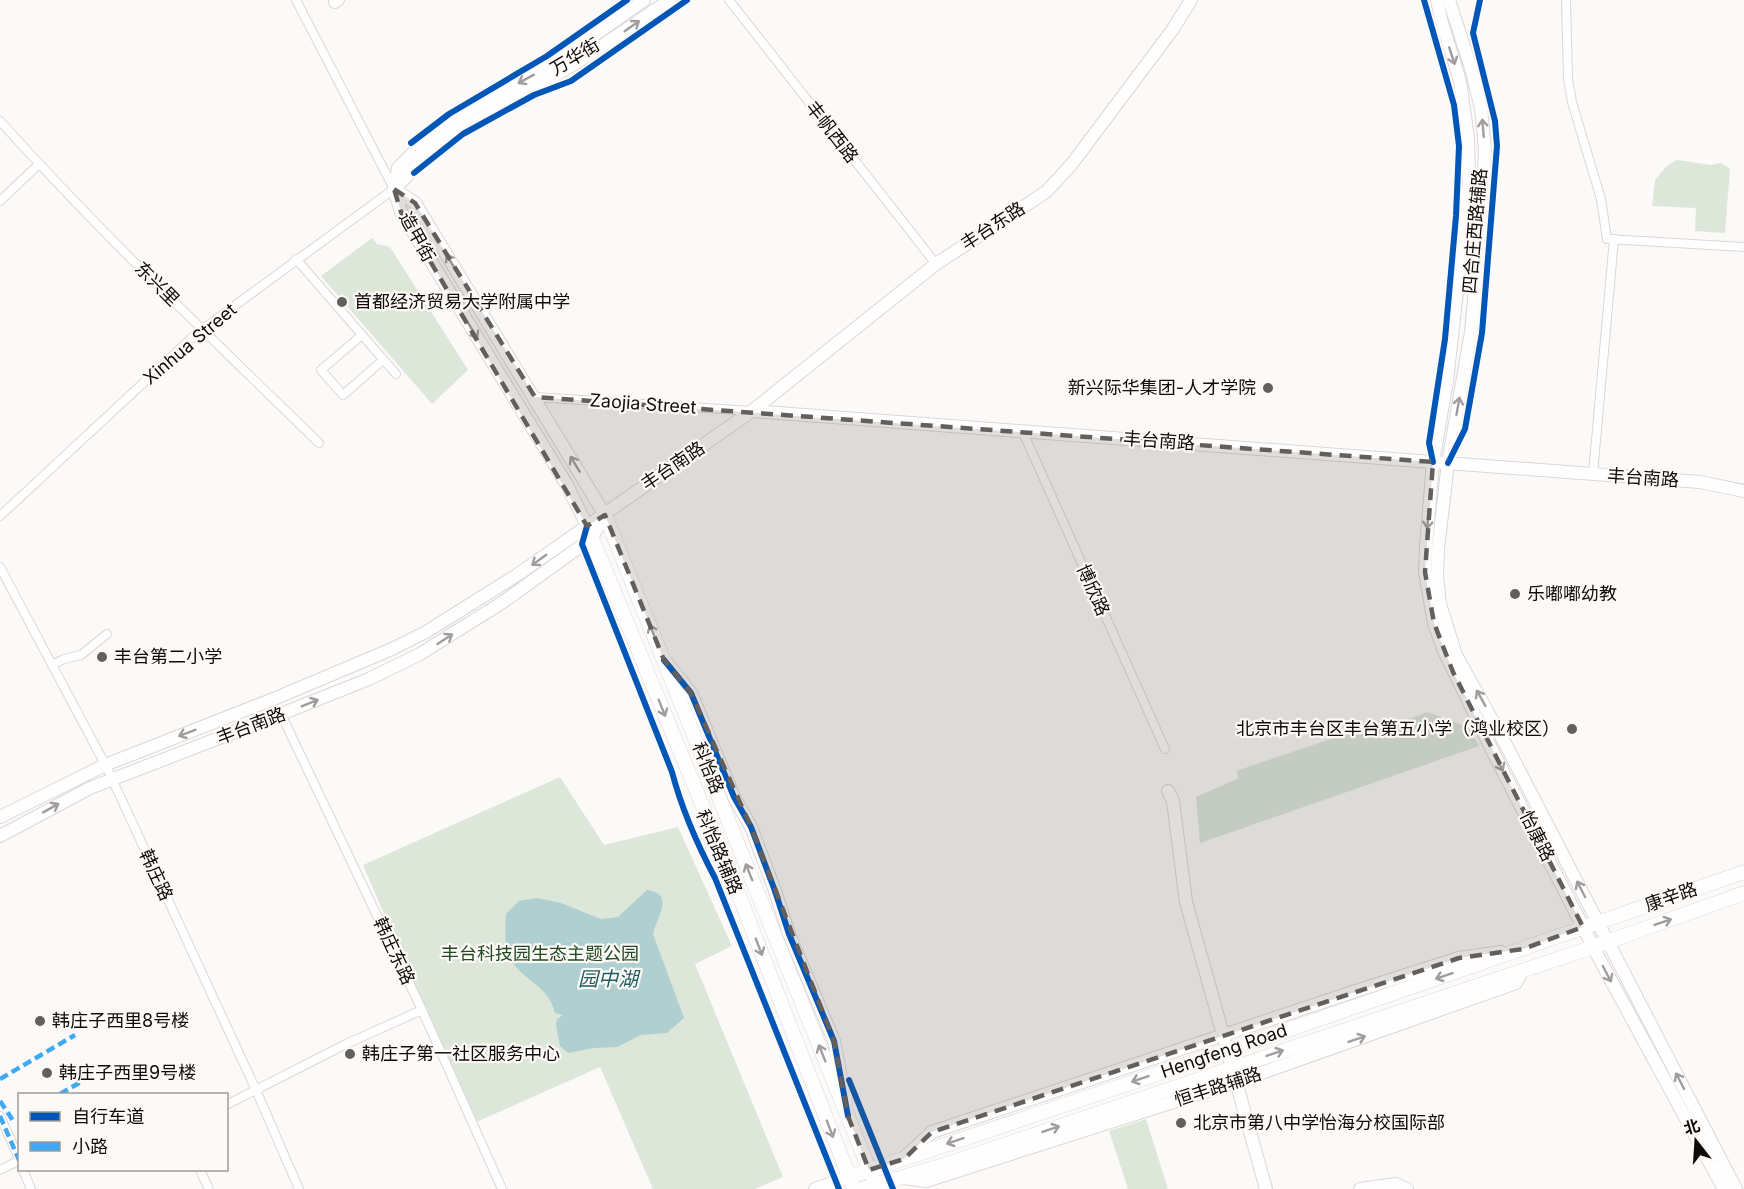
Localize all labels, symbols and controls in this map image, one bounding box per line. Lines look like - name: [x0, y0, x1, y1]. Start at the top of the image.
- one-way arrow: [624, 20, 640, 32]
- street label: 万华街: [546, 34, 603, 79]
- one-way arrow: [1448, 46, 1459, 65]
- one-way arrow: [517, 74, 535, 85]
- street label: 丰帆西路: [802, 97, 863, 167]
- one-way arrow: [1477, 119, 1488, 139]
- street label: 四合庄西路辅路: [1459, 167, 1490, 295]
- street label: 丰台东路: [957, 197, 1029, 254]
- street label: 造甲街: [395, 208, 440, 265]
- one-way arrow: [445, 254, 457, 271]
- street label: 东兴里: [131, 257, 184, 310]
- place label: 首都经济贸易大学附属中学: [354, 291, 570, 312]
- marker: 首都经济贸易大学附属中学: [335, 295, 349, 309]
- street label: Xinhua Street: [139, 299, 240, 388]
- one-way arrow: [467, 322, 479, 339]
- place label: 新兴际华集团-人才学院: [1068, 377, 1256, 398]
- marker: 新兴际华集团-人才学院: [1261, 381, 1275, 395]
- street label: Zaojia Street: [589, 389, 697, 418]
- one-way arrow: [1453, 396, 1464, 416]
- street label: 丰台南路: [1122, 428, 1196, 453]
- street label: 丰台南路: [637, 437, 708, 494]
- one-way arrow: [568, 456, 580, 473]
- street label: 丰台南路: [1606, 465, 1680, 490]
- one-way arrow: [1422, 510, 1433, 530]
- one-way arrow: [532, 553, 548, 566]
- street label: 博欣路: [1073, 561, 1114, 619]
- place label: 乐嘟嘟幼教: [1527, 583, 1617, 604]
- marker: 乐嘟嘟幼教: [1508, 587, 1522, 601]
- one-way arrow: [647, 624, 658, 642]
- one-way arrow: [436, 633, 453, 645]
- place label: 丰台第二小学: [114, 646, 222, 667]
- marker: 丰台第二小学: [95, 650, 109, 664]
- one-way arrow: [1475, 690, 1487, 707]
- one-way arrow: [300, 697, 318, 708]
- one-way arrow: [657, 699, 668, 717]
- street label: 丰台南路: [213, 703, 288, 748]
- place label: 北京市丰台区丰台第五小学（鸿业校区）: [1236, 718, 1560, 739]
- marker: 北京市丰台区丰台第五小学（鸿业校区）: [1565, 722, 1579, 736]
- one-way arrow: [178, 728, 196, 739]
- street label: 科怡路: [689, 739, 728, 797]
- one-way arrow: [1493, 753, 1505, 771]
- one-way arrow: [42, 802, 60, 813]
- street label: 科怡路辅路: [692, 806, 747, 897]
- street label: 怡康路: [1516, 807, 1559, 865]
- street label: 韩庄路: [136, 846, 177, 904]
- one-way arrow: [743, 863, 754, 882]
- street label: 康辛路: [1642, 878, 1700, 915]
- one-way arrow: [1575, 881, 1587, 898]
- street label: 韩庄东路: [370, 914, 419, 988]
- one-way arrow: [1653, 915, 1672, 926]
- one-way arrow: [754, 938, 765, 956]
- park label: 丰台科技园生态主题公园: [441, 943, 639, 964]
- one-way arrow: [1602, 964, 1613, 982]
- water label: 园中湖: [578, 967, 641, 991]
- one-way arrow: [1435, 971, 1454, 982]
- place label: 韩庄子西里8号楼: [52, 1010, 189, 1031]
- marker: 韩庄子西里8号楼: [33, 1014, 47, 1028]
- street label: Hengfeng Road: [1158, 1019, 1290, 1082]
- one-way arrow: [1347, 1033, 1366, 1044]
- place label: 韩庄子第一社区服务中心: [362, 1043, 560, 1064]
- one-way arrow: [816, 1044, 827, 1062]
- marker: 韩庄子第一社区服务中心: [343, 1047, 357, 1061]
- one-way arrow: [1265, 1047, 1284, 1058]
- place label: 韩庄子西里9号楼: [59, 1062, 196, 1083]
- street label: 恒丰路辅路: [1172, 1063, 1264, 1110]
- marker: 韩庄子西里9号楼: [40, 1066, 54, 1080]
- one-way arrow: [1674, 1073, 1685, 1091]
- one-way arrow: [1131, 1075, 1150, 1086]
- legend: [18, 1093, 228, 1171]
- text: 自行车道: [72, 1106, 144, 1127]
- north arrow: [1666, 1111, 1726, 1171]
- place label: 北京市第八中学怡海分校国际部: [1193, 1112, 1445, 1133]
- text: 北: [1681, 1115, 1702, 1139]
- marker: 北京市第八中学怡海分校国际部: [1174, 1116, 1188, 1130]
- one-way arrow: [825, 1119, 836, 1138]
- one-way arrow: [1041, 1123, 1060, 1134]
- text: 小路: [72, 1136, 108, 1157]
- one-way arrow: [946, 1137, 965, 1148]

